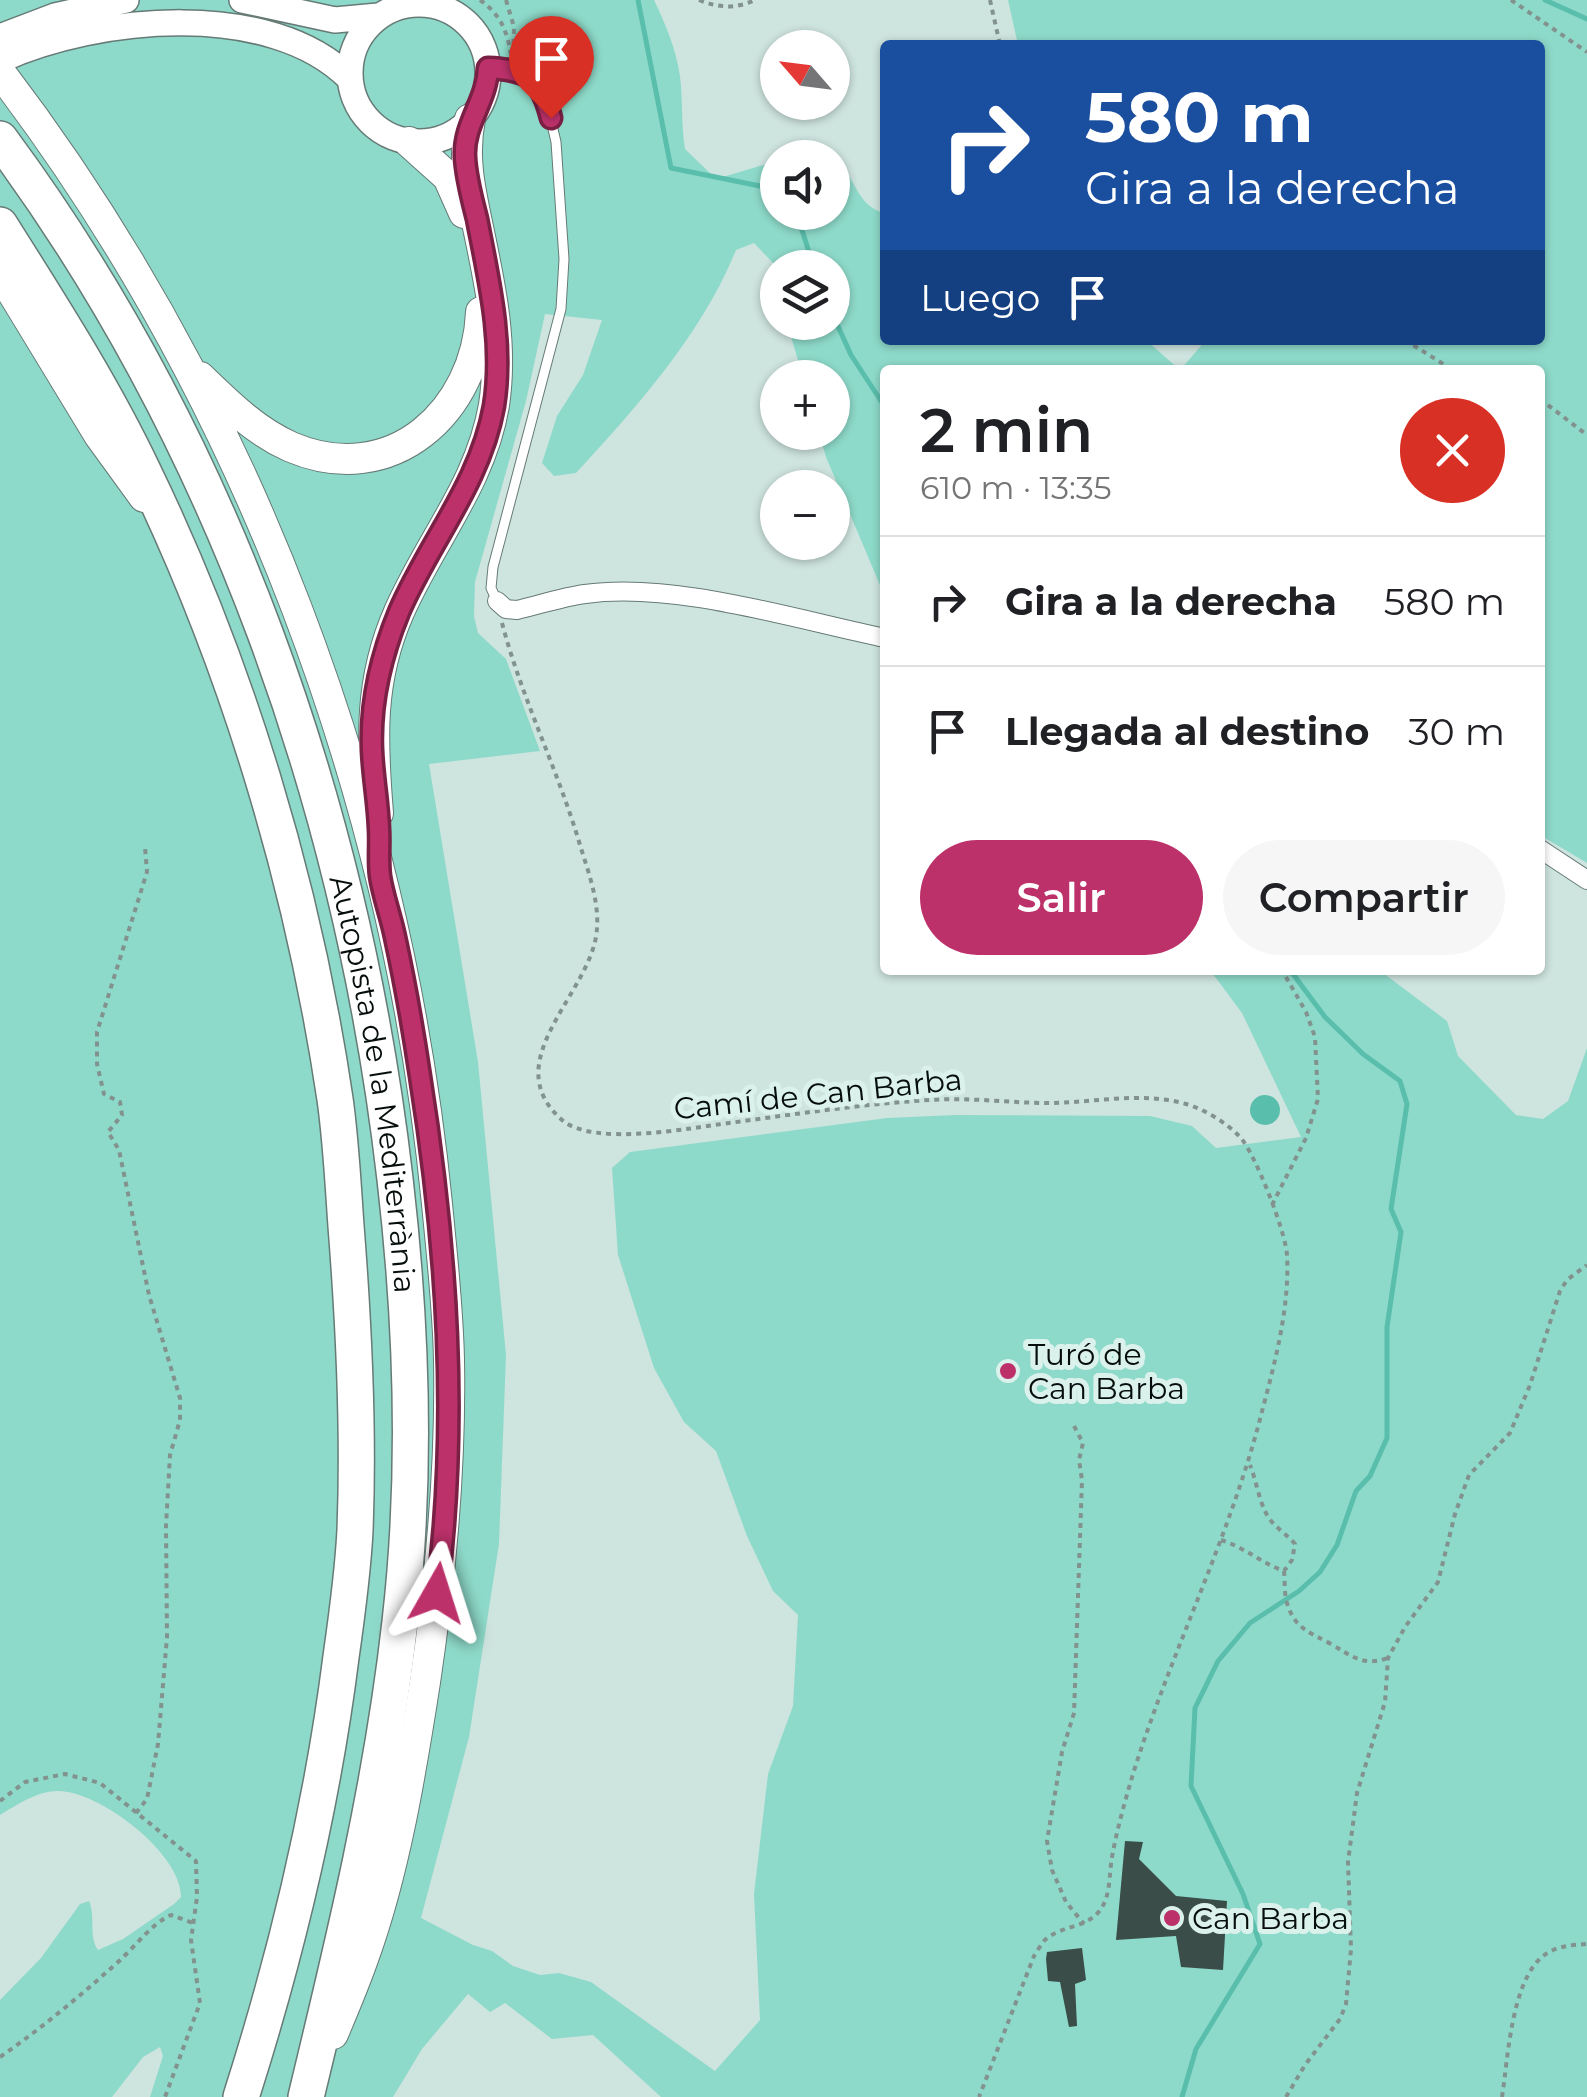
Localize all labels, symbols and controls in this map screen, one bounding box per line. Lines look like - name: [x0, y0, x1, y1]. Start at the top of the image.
- pin: [509, 16, 594, 119]
- north arrow: [760, 30, 850, 120]
- map controls: [760, 30, 850, 560]
- icon: arrive: [524, 31, 579, 86]
- text: 580 m: [1085, 74, 1314, 160]
- icon: right: [920, 80, 1050, 210]
- button: sound: [760, 140, 850, 230]
- text: Gira a la derecha: [1085, 160, 1460, 215]
- button: layers: [760, 250, 850, 340]
- icon: arrive: [1060, 270, 1115, 325]
- text: Luego: [920, 274, 1040, 321]
- button: +: [760, 360, 850, 450]
- text: 2 min: [920, 394, 1093, 467]
- button: close: [1400, 398, 1505, 503]
- text: 610 m · 13:35: [920, 468, 1112, 507]
- button: −: [760, 470, 850, 560]
- icon: right: [920, 574, 975, 629]
- text: Gira a la derecha: [1005, 578, 1337, 625]
- text: 580 m: [1384, 578, 1505, 625]
- icon: arrive: [920, 704, 975, 759]
- text: Llegada al destino: [1005, 708, 1369, 755]
- text: 30 m: [1408, 708, 1505, 755]
- button: Salir: [920, 840, 1203, 955]
- button: Compartir: [1223, 840, 1505, 955]
- street label: Autopista de la Mediterrània: [322, 871, 424, 1294]
- street label: Camí de Can Barba: [672, 1060, 964, 1128]
- place label: Turó de Can Barba: [1028, 1336, 1185, 1407]
- marker: Turó de Can Barba: [997, 1360, 1019, 1382]
- position arrow: [385, 1541, 489, 1645]
- place label: Can Barba: [1192, 1900, 1349, 1937]
- marker: Can Barba: [1161, 1907, 1183, 1929]

